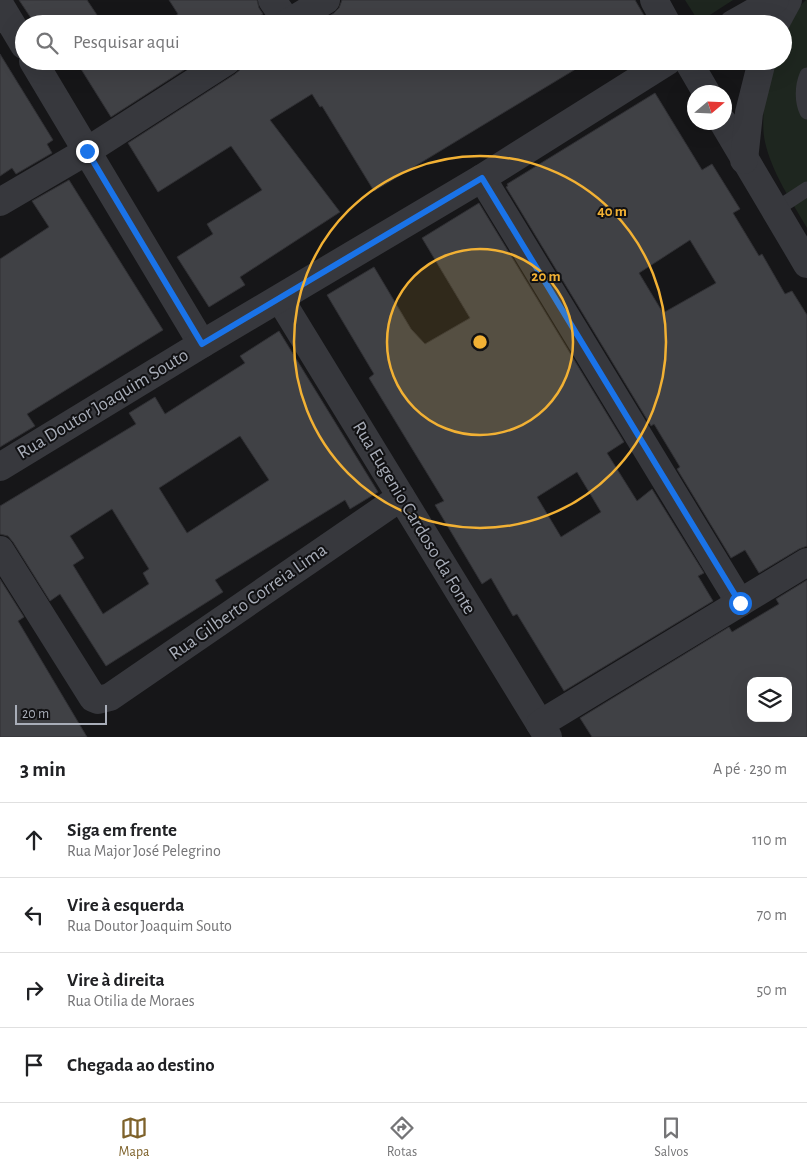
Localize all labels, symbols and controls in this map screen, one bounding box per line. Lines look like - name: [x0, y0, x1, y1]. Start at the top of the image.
- search box: [15, 15, 792, 70]
- icon: search: [33, 29, 61, 57]
- text: Pesquisar aqui: [73, 33, 179, 52]
- north arrow: [687, 85, 732, 130]
- route end: [76, 140, 99, 163]
- text: 40 m: [597, 204, 627, 219]
- text: 20 m: [531, 269, 561, 284]
- centre of rings: [471, 333, 489, 351]
- street label: Rua Doutor Joaquim Souto: [14, 345, 192, 463]
- street label: Rua Eugenio Cardoso da Fonte: [349, 418, 479, 618]
- street label: Rua Gilberto Correia Lima: [166, 540, 331, 664]
- route start: [729, 592, 752, 615]
- map controls: [747, 677, 792, 722]
- button: layers: [747, 677, 792, 722]
- scale bar: [15, 702, 108, 725]
- text: 20 m: [22, 707, 49, 721]
- text: 3 min: [20, 759, 66, 780]
- text: A pé · 230 m: [713, 761, 787, 777]
- text: Siga em frente: [67, 821, 177, 840]
- icon: ahead: [20, 826, 48, 854]
- text: 110 m: [752, 832, 787, 848]
- text: Rua Major José Pelegrino: [67, 843, 221, 859]
- text: Vire à esquerda: [67, 896, 184, 915]
- icon: left: [20, 901, 48, 929]
- text: 70 m: [756, 907, 787, 923]
- text: Rua Doutor Joaquim Souto: [67, 918, 232, 934]
- text: Vire à direita: [67, 971, 165, 990]
- icon: right: [20, 976, 48, 1004]
- text: 50 m: [756, 982, 787, 998]
- text: Rua Otilia de Moraes: [67, 993, 195, 1009]
- icon: arrive: [20, 1051, 48, 1079]
- text: Chegada ao destino: [67, 1056, 215, 1075]
- tab: Mapa: [119, 1114, 150, 1161]
- tab: Rotas: [387, 1114, 417, 1161]
- tab: Salvos: [654, 1114, 688, 1161]

